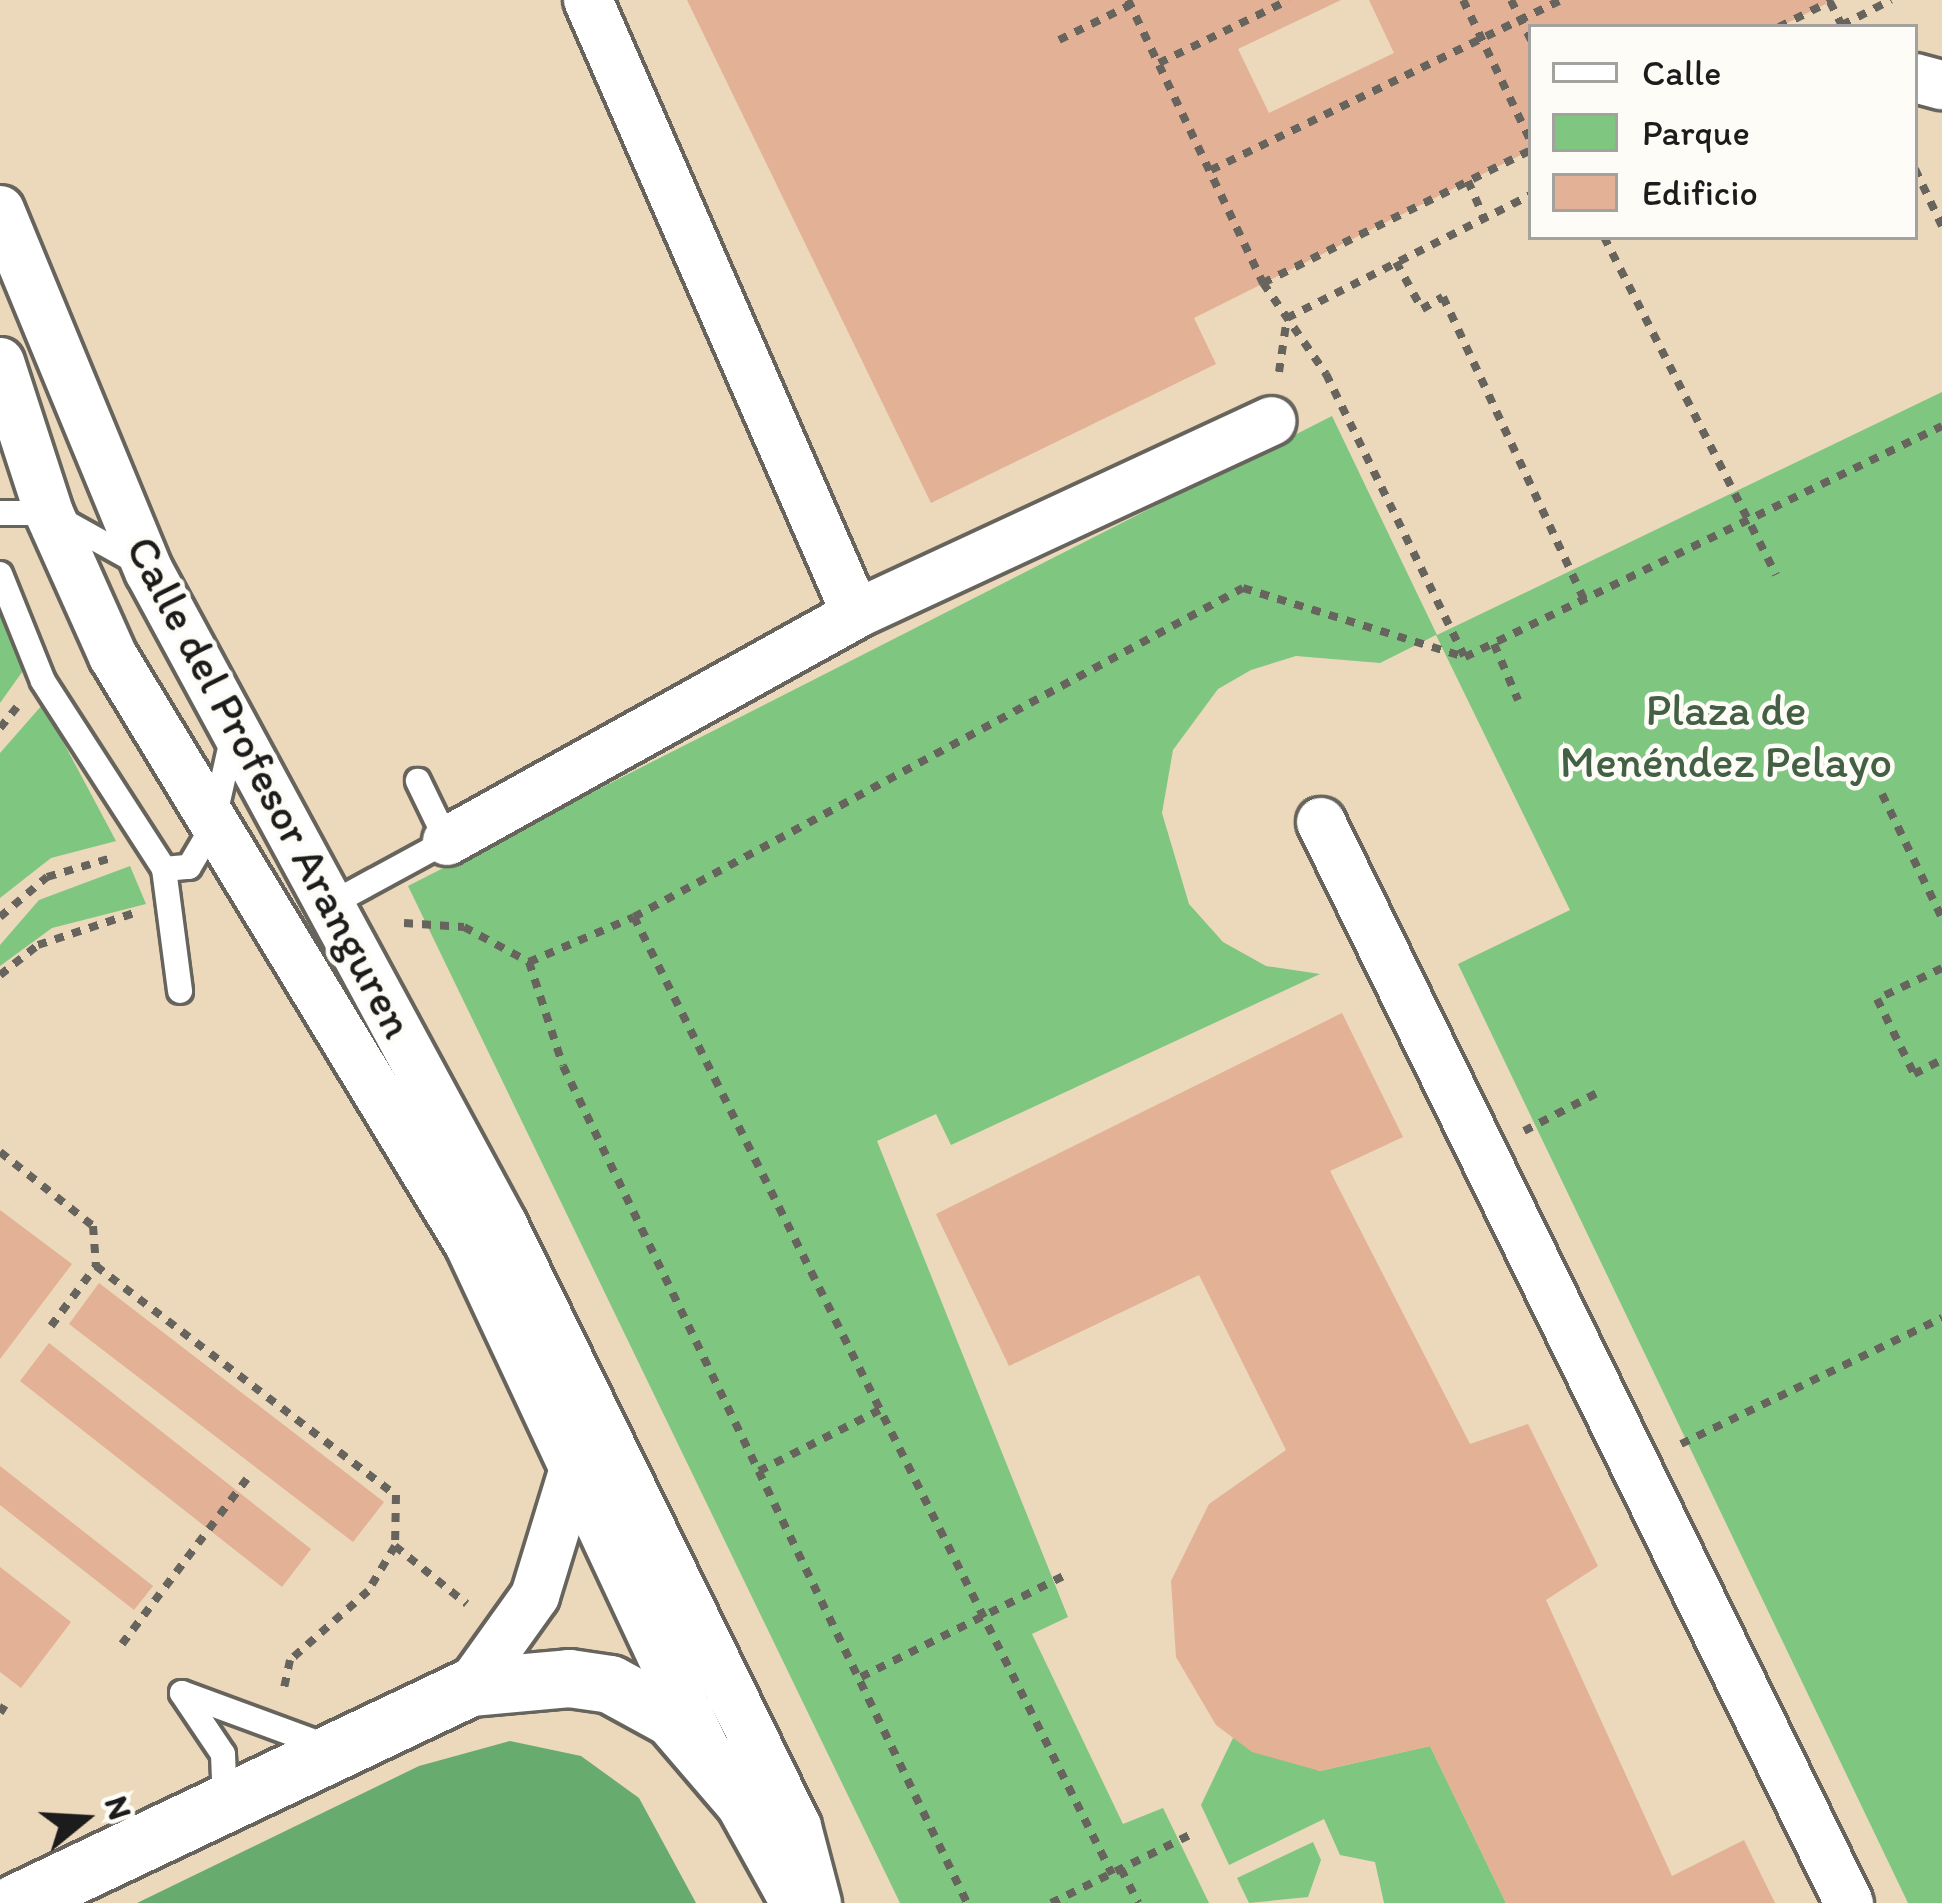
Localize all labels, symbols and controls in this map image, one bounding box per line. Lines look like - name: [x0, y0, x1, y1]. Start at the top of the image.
- legend: [1528, 24, 1918, 240]
- text: Calle: [1642, 51, 1721, 94]
- text: Parque: [1642, 111, 1750, 154]
- text: Edificio: [1642, 171, 1758, 214]
- street label: Calle del Profesor Aranguren: [115, 527, 425, 1047]
- park label: Plaza de Menéndez Pelayo: [1561, 683, 1891, 789]
- north arrow: [24, 1759, 144, 1879]
- text: N: [97, 1791, 141, 1824]

